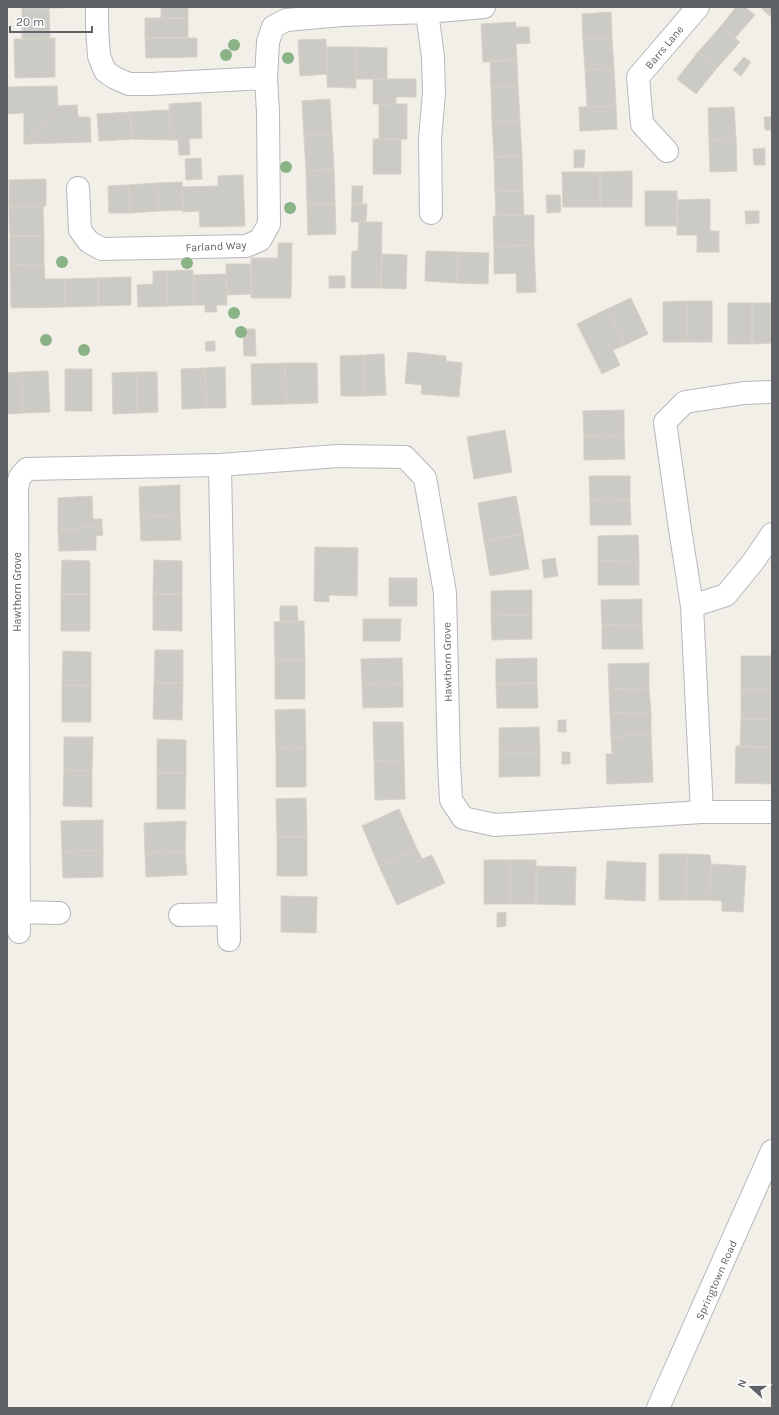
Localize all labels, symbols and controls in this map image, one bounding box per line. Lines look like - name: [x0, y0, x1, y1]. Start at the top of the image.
- scale bar: [10, 8, 92, 34]
- text: 20 m: [16, 15, 44, 29]
- street label: Barrs Lane: [642, 23, 687, 72]
- street label: Farland Way: [185, 238, 247, 255]
- street label: Hawthorn Grove: [11, 552, 24, 632]
- street label: Hawthorn Grove: [440, 622, 455, 702]
- street label: Springtown Road: [693, 1238, 740, 1322]
- north arrow: [731, 1367, 771, 1407]
- text: N: [735, 1378, 750, 1390]

